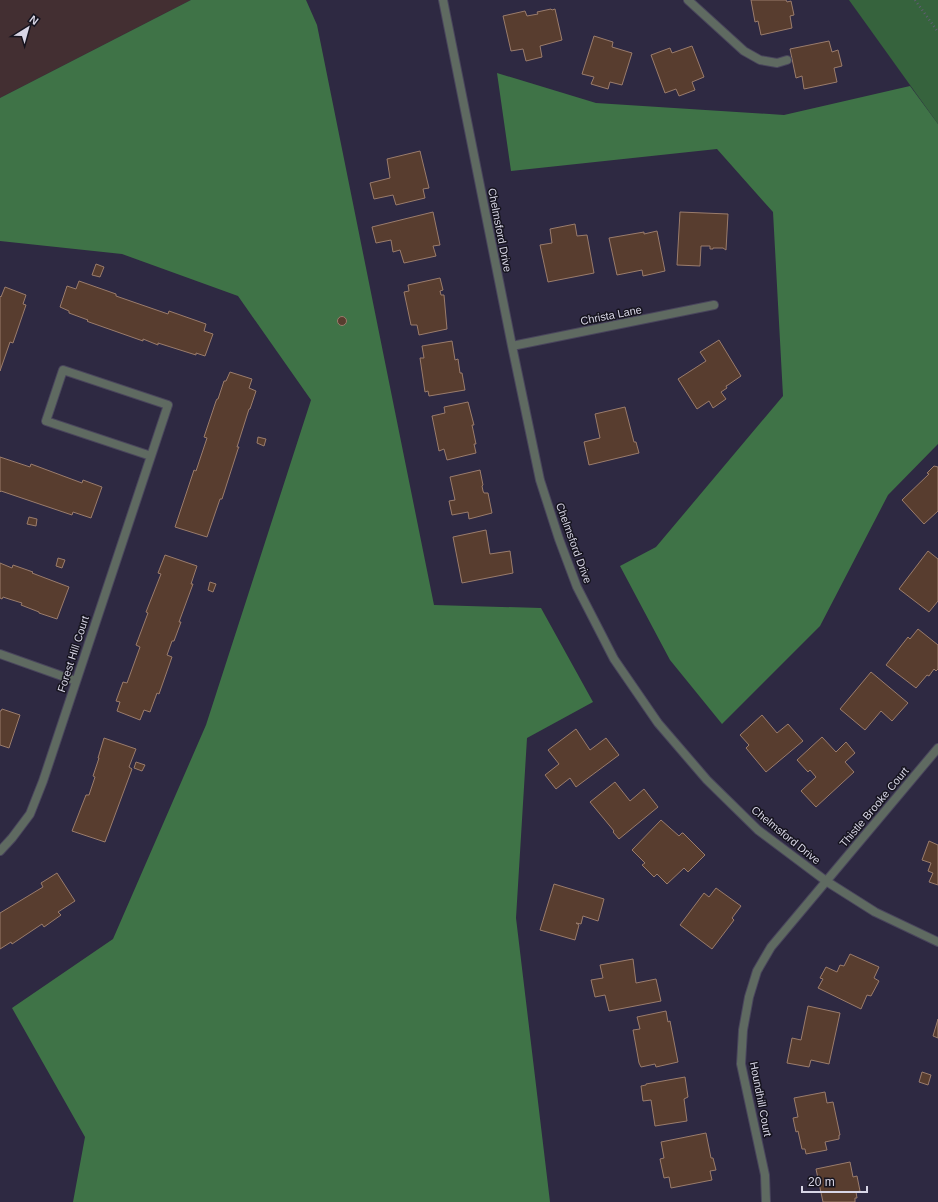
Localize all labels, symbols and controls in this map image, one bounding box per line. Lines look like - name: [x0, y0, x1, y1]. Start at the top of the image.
- north arrow: [8, 8, 48, 48]
- text: N: [27, 13, 41, 27]
- street label: Chelmsford Drive: [486, 187, 514, 273]
- street label: Christa Lane: [579, 303, 643, 327]
- street label: Chelmsford Drive: [554, 501, 594, 585]
- street label: Forest Hill Court: [55, 614, 91, 694]
- street label: Thistle Brooke Court: [837, 765, 911, 849]
- street label: Chelmsford Drive: [749, 804, 823, 866]
- street label: Houndhill Court: [748, 1061, 774, 1137]
- scale bar: [802, 1168, 867, 1194]
- text: 20 m: [808, 1175, 835, 1189]

